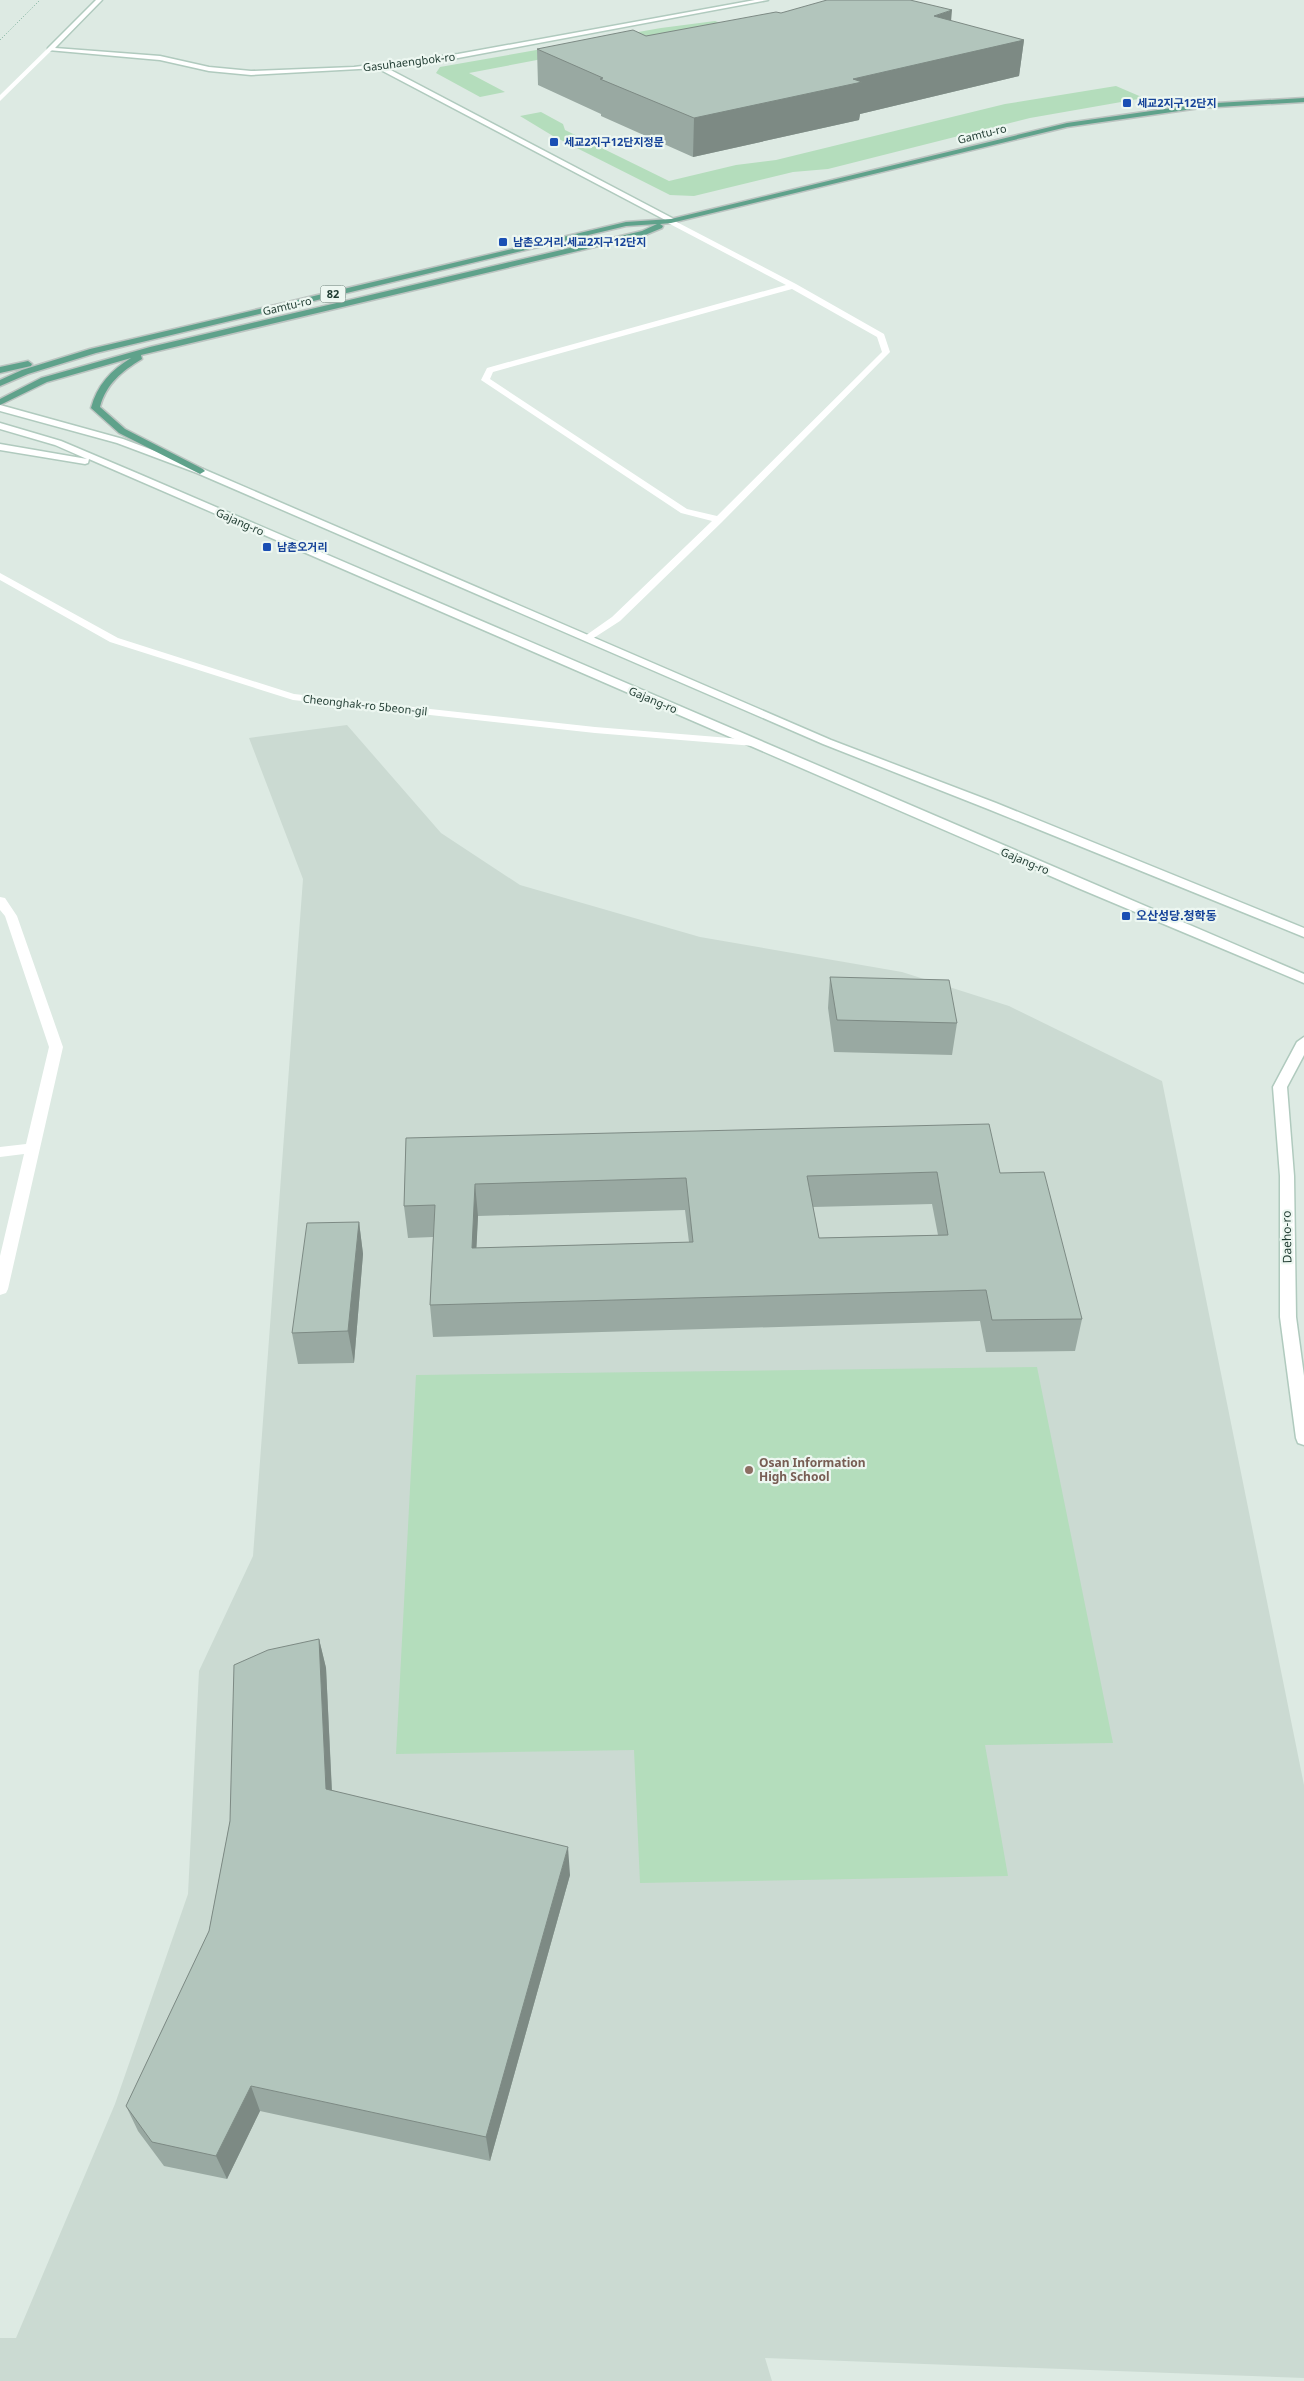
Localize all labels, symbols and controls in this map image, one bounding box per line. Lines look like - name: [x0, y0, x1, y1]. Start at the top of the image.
- street label: Gasuhaengbok-ro: [362, 48, 456, 75]
- place label: 세교2지구12단지: [1137, 95, 1217, 110]
- marker: 세교2지구12단지: [1121, 97, 1133, 109]
- street label: Gamtu-ro: [956, 120, 1008, 147]
- place label: 세교2지구12단지정문: [564, 134, 664, 149]
- marker: 세교2지구12단지정문: [548, 136, 560, 148]
- place label: 남촌오거리.세교2지구12단지: [513, 234, 646, 249]
- marker: 남촌오거리.세교2지구12단지: [497, 236, 509, 248]
- road number: 82: [320, 286, 346, 302]
- street label: Gamtu-ro: [261, 293, 313, 318]
- street label: Gajang-ro: [214, 504, 267, 539]
- place label: 남촌오거리: [277, 539, 328, 554]
- marker: 남촌오거리: [261, 541, 273, 553]
- street label: Gajang-ro: [627, 683, 680, 717]
- street label: Cheonghak-ro 5beon-gil: [302, 691, 428, 718]
- street label: Gajang-ro: [999, 844, 1052, 878]
- place label: 오산성당.청학동: [1136, 907, 1217, 924]
- marker: 오산성당.청학동: [1120, 910, 1132, 922]
- street label: Daeho-ro: [1278, 1210, 1295, 1264]
- place label: Osan Information High School: [759, 1454, 866, 1485]
- marker: Osan Information High School: [743, 1464, 755, 1476]

